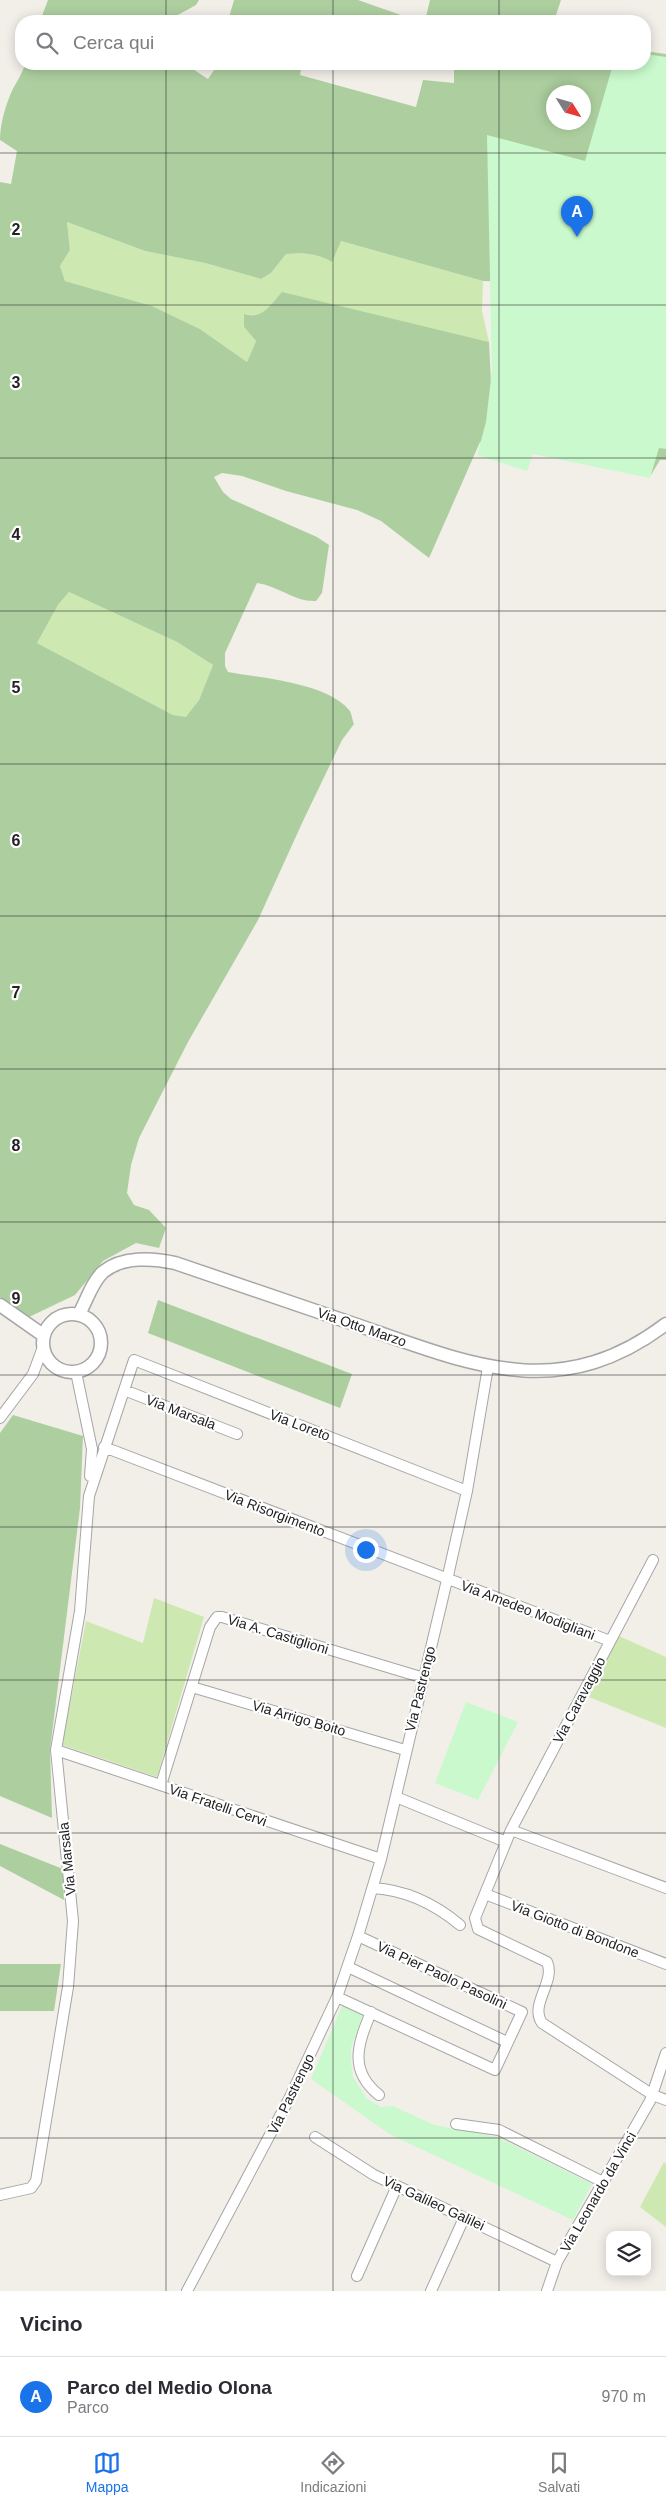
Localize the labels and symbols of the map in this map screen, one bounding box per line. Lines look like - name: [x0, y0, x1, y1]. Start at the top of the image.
- north arrow: [546, 85, 591, 130]
- pin: A: [561, 196, 593, 237]
- text: 2: [12, 221, 21, 238]
- text: 3: [12, 374, 21, 391]
- text: 4: [12, 526, 21, 543]
- text: 5: [12, 679, 21, 696]
- text: 6: [12, 832, 21, 849]
- text: 7: [12, 984, 21, 1001]
- text: 8: [12, 1137, 21, 1154]
- text: 9: [12, 1290, 21, 1307]
- street label: Via Otto Marzo: [315, 1304, 409, 1350]
- street label: Via Marsala: [144, 1391, 218, 1433]
- street label: Via Loreto: [267, 1406, 333, 1444]
- street label: Via Risorgimento: [222, 1486, 328, 1540]
- your location: [353, 1537, 379, 1563]
- street label: Via Amedeo Modigliani: [459, 1577, 597, 1643]
- street label: Via A. Castiglioni: [226, 1611, 330, 1657]
- street label: Via Pastrengo: [402, 1644, 438, 1733]
- street label: Via Caravaggio: [550, 1654, 609, 1746]
- street label: Via Arrigo Boito: [251, 1697, 348, 1739]
- street label: Via Fratelli Cervi: [167, 1781, 269, 1829]
- street label: Via Marsala: [55, 1821, 79, 1896]
- street label: Via Giotto di Bondone: [509, 1897, 642, 1961]
- street label: Via Pier Paolo Pasolini: [375, 1938, 509, 2012]
- street label: Via Pastrengo: [265, 2051, 318, 2137]
- street label: Via Leonardo da Vinci: [557, 2129, 639, 2255]
- street label: Via Galileo Galilei: [381, 2172, 487, 2234]

